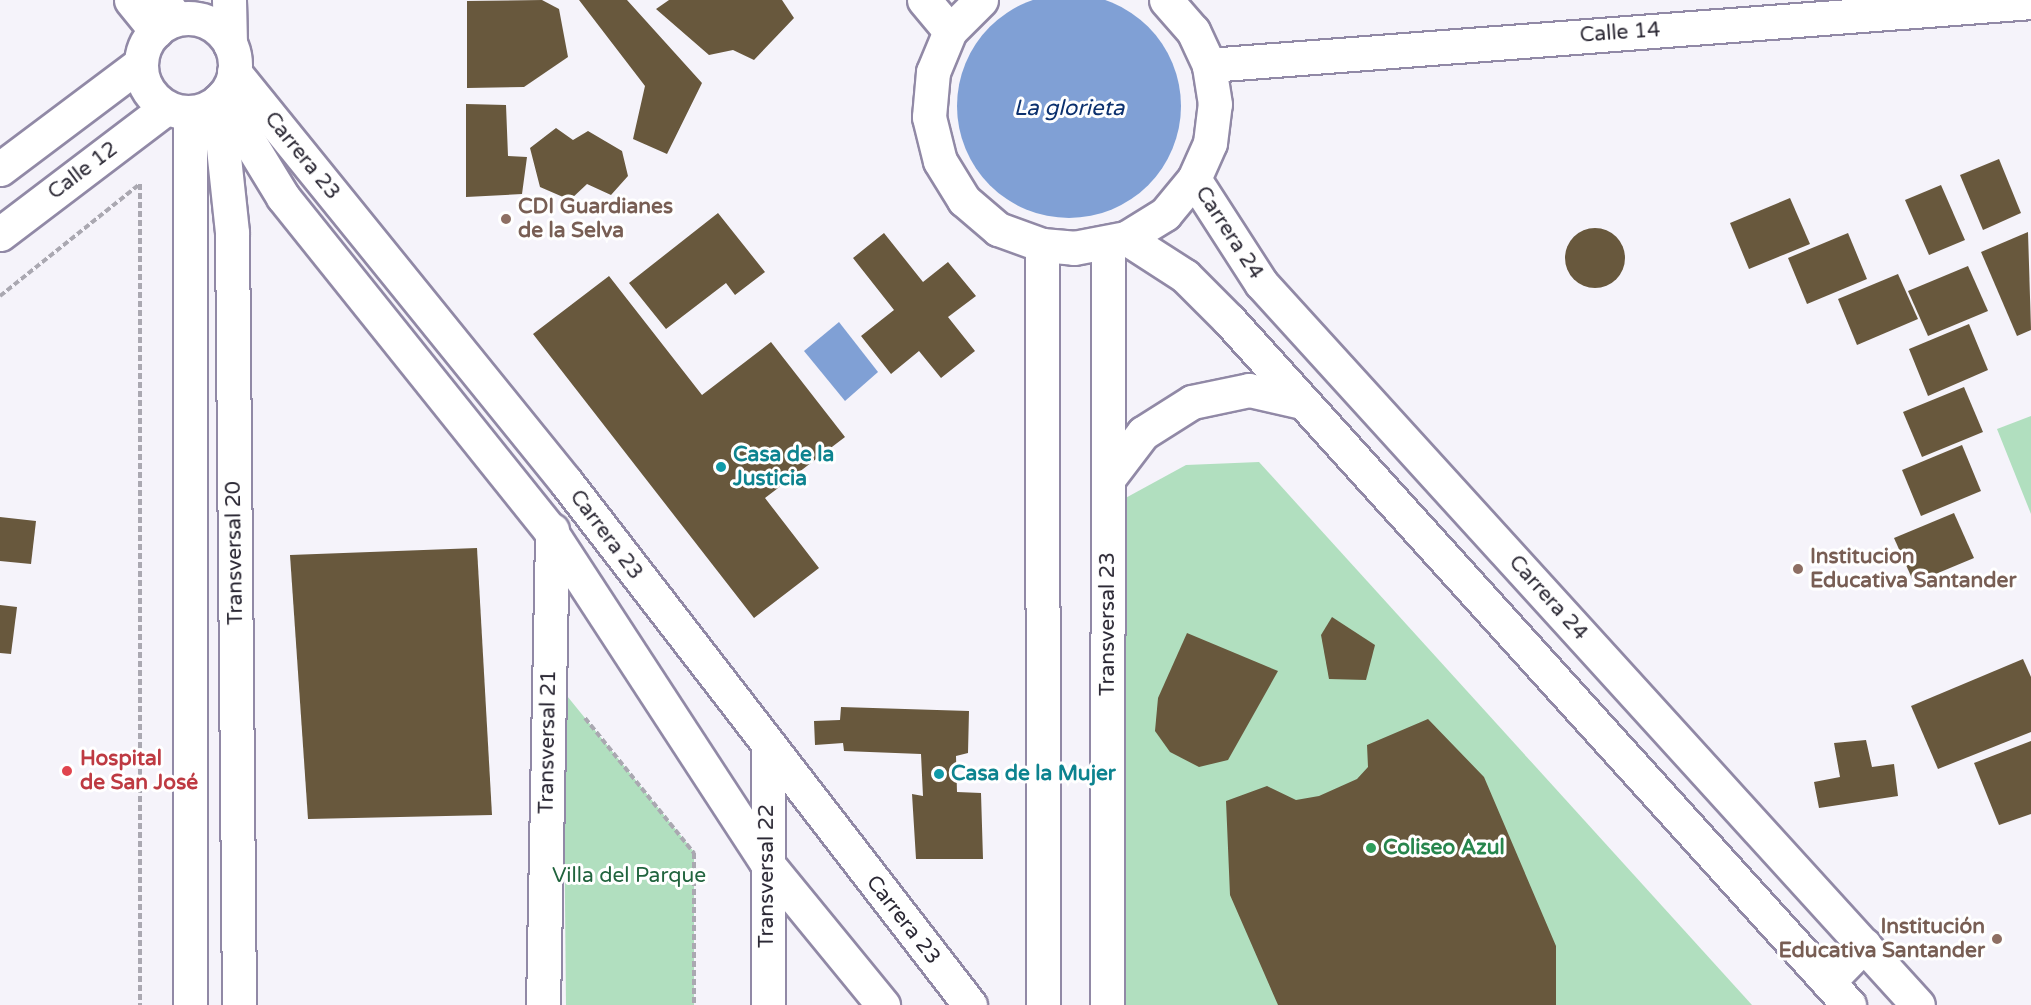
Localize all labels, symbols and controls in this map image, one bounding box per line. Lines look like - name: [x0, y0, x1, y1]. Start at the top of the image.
- street label: Calle 14: [1579, 18, 1661, 48]
- water label: La glorieta: [1014, 96, 1124, 122]
- street label: Carrera 23: [259, 107, 345, 205]
- street label: Calle 12: [43, 137, 123, 205]
- street label: Carrera 24: [1190, 182, 1268, 284]
- place label: CDI Guardianes de la Selva: [518, 194, 673, 244]
- marker: CDI Guardianes de la Selva: [499, 212, 513, 226]
- place label: Casa de la Justicia: [733, 442, 834, 492]
- marker: Casa de la Justicia: [714, 460, 728, 474]
- street label: Transversal 20: [221, 481, 249, 625]
- street label: Carrera 23: [564, 485, 648, 585]
- place label: Institucion Educativa Santander: [1810, 544, 2016, 594]
- street label: Carrera 24: [1503, 550, 1593, 646]
- street label: Transversal 23: [1095, 552, 1121, 696]
- marker: Institucion Educativa Santander: [1791, 562, 1805, 576]
- street label: Transversal 21: [534, 670, 562, 814]
- place label: Hospital de San José: [80, 746, 198, 796]
- place label: Casa de la Mujer: [951, 761, 1116, 787]
- marker: Hospital de San José: [58, 762, 76, 780]
- marker: Casa de la Mujer: [932, 767, 946, 781]
- street label: Transversal 22: [754, 804, 780, 948]
- place label: Coliseo Azul: [1383, 835, 1505, 861]
- marker: Coliseo Azul: [1364, 841, 1378, 855]
- park label: Villa del Parque: [552, 863, 706, 889]
- street label: Carrera 23: [861, 871, 945, 969]
- place label: Institución Educativa Santander: [1779, 914, 1985, 964]
- marker: Institución Educativa Santander: [1990, 932, 2004, 946]

